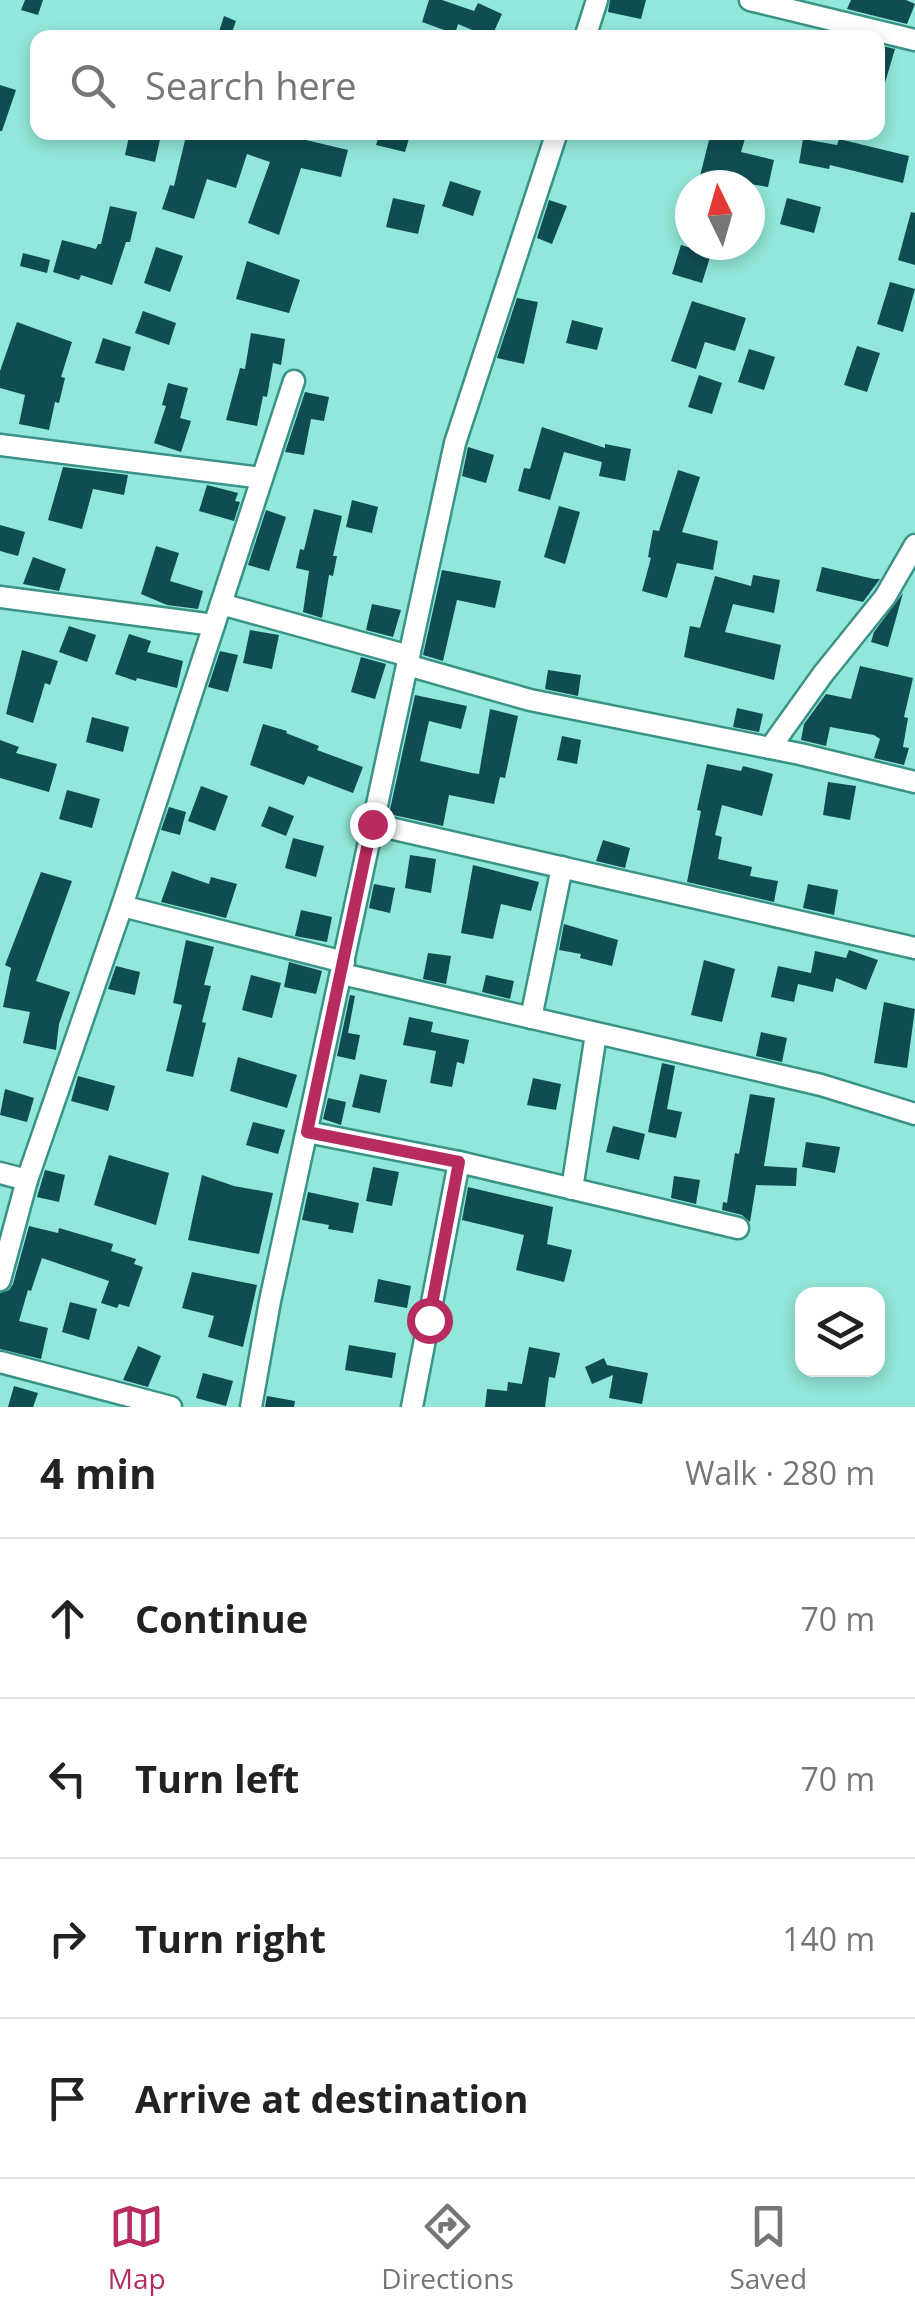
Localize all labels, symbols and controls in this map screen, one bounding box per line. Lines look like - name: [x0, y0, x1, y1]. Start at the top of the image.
- search box: [30, 30, 885, 140]
- icon: search: [65, 58, 120, 113]
- text: Search here: [145, 59, 357, 111]
- north arrow: [675, 170, 765, 260]
- route end: [350, 802, 396, 848]
- map controls: [795, 1287, 885, 1377]
- button: layers: [795, 1287, 885, 1377]
- route start: [407, 1298, 453, 1344]
- text: 4 min: [40, 1444, 157, 1501]
- text: Walk · 280 m: [685, 1451, 875, 1494]
- icon: ahead: [40, 1591, 95, 1646]
- text: Continue: [135, 1592, 308, 1644]
- text: 70 m: [800, 1597, 875, 1640]
- icon: left: [40, 1751, 95, 1806]
- text: Turn left: [135, 1752, 299, 1804]
- text: 70 m: [800, 1757, 875, 1800]
- icon: right: [40, 1911, 95, 1966]
- text: Turn right: [135, 1912, 326, 1964]
- text: 140 m: [782, 1917, 875, 1960]
- icon: arrive: [40, 2071, 95, 2126]
- text: Arrive at destination: [135, 2072, 529, 2124]
- tab: Map: [108, 2199, 166, 2297]
- tab: Directions: [381, 2199, 514, 2297]
- tab: Saved: [729, 2199, 807, 2297]

